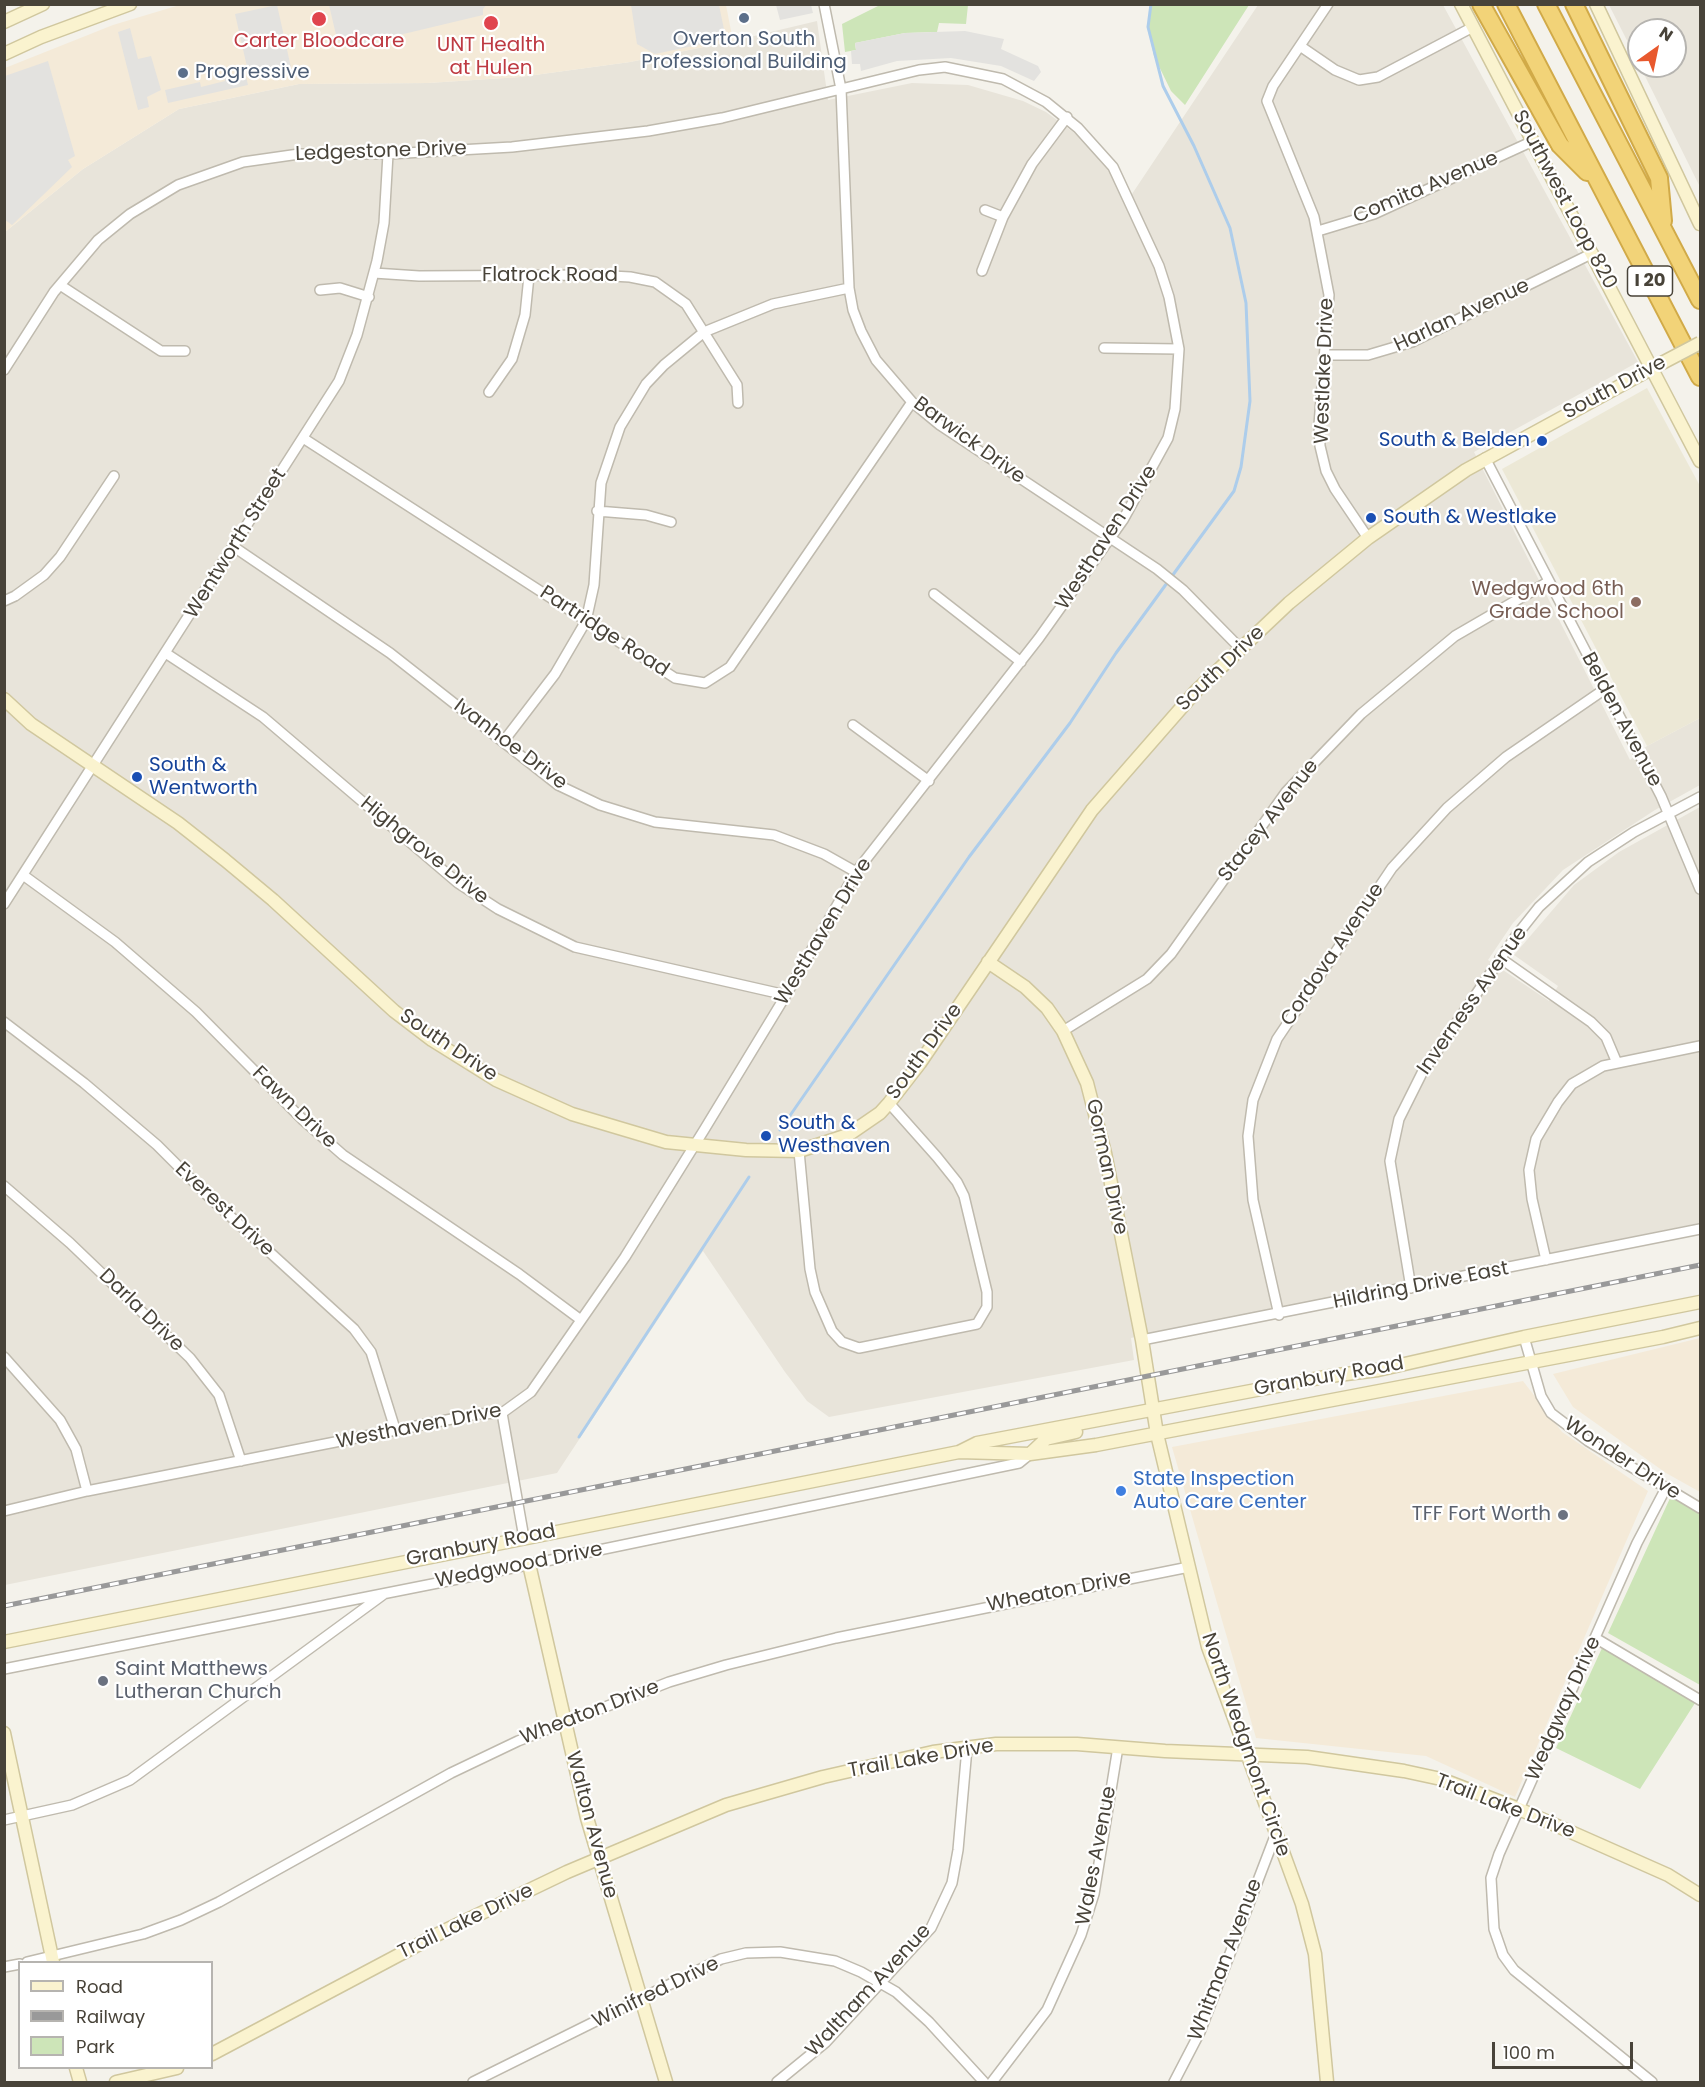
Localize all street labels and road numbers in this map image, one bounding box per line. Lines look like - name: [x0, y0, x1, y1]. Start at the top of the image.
- street label: Southwest Loop 820: [1507, 106, 1621, 294]
- street label: Ledgestone Drive: [295, 137, 467, 167]
- street label: Comita Avenue: [1350, 147, 1502, 229]
- street label: Flatrock Road: [482, 264, 618, 288]
- road number: I 20: [1628, 266, 1672, 296]
- street label: Harlan Avenue: [1391, 274, 1533, 358]
- street label: Westlake Drive: [1310, 297, 1340, 445]
- street label: South Drive: [1560, 351, 1670, 425]
- street label: Barwick Drive: [908, 392, 1030, 490]
- street label: Westhaven Drive: [1051, 461, 1163, 615]
- street label: Wentworth Street: [180, 464, 292, 624]
- street label: Partridge Road: [535, 581, 673, 683]
- street label: South Drive: [1172, 621, 1270, 717]
- street label: Belden Avenue: [1575, 649, 1667, 791]
- street label: Ivanhoe Drive: [448, 695, 572, 795]
- street label: Stacey Avenue: [1214, 755, 1324, 887]
- street label: Highgrove Drive: [355, 792, 493, 910]
- street label: Westhaven Drive: [770, 854, 878, 1010]
- street label: Cordova Avenue: [1276, 879, 1390, 1031]
- street label: Inverness Avenue: [1413, 922, 1533, 1080]
- street label: South Drive: [882, 999, 968, 1105]
- street label: South Drive: [394, 1004, 502, 1088]
- street label: Fawn Drive: [247, 1062, 341, 1154]
- street label: Gorman Drive: [1080, 1097, 1132, 1237]
- street label: Everest Drive: [169, 1158, 279, 1262]
- street label: Hildring Drive East: [1331, 1257, 1511, 1315]
- street label: Darla Drive: [93, 1264, 189, 1358]
- street label: Granbury Road: [1252, 1352, 1406, 1402]
- street label: Westhaven Drive: [334, 1399, 504, 1455]
- street label: Wonder Drive: [1559, 1412, 1685, 1506]
- street label: Granbury Road: [404, 1520, 558, 1572]
- street label: Wedgwood Drive: [433, 1538, 605, 1594]
- street label: Wheaton Drive: [985, 1566, 1133, 1618]
- street label: North Wedgmont Circle: [1195, 1630, 1295, 1860]
- street label: Wedgway Drive: [1521, 1633, 1607, 1785]
- street label: Wheaton Drive: [517, 1676, 663, 1750]
- street label: Trail Lake Drive: [846, 1734, 996, 1784]
- street label: Walton Avenue: [560, 1749, 622, 1901]
- street label: Trail Lake Drive: [1432, 1769, 1578, 1845]
- street label: Wales Avenue: [1072, 1784, 1122, 1928]
- street label: Whitman Avenue: [1184, 1875, 1268, 2045]
- street label: Trail Lake Drive: [395, 1879, 537, 1965]
- street label: Waltham Avenue: [801, 1920, 937, 2062]
- street label: Winifred Drive: [589, 1952, 723, 2034]

